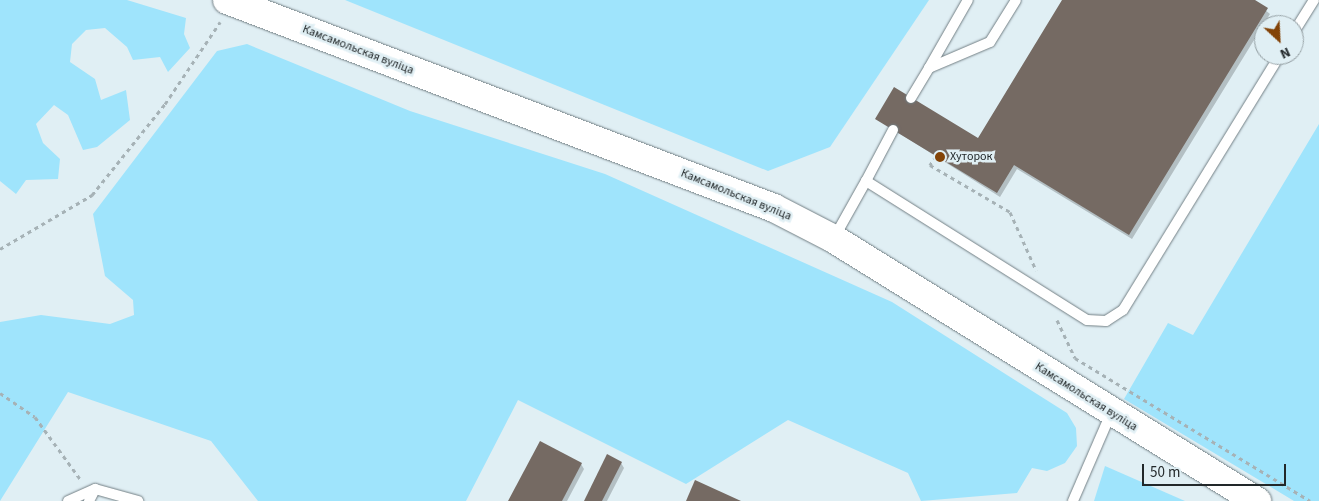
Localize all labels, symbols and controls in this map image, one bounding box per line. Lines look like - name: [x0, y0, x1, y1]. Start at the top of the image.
- north arrow: [1254, 15, 1304, 65]
- street label: Камсамольская вуліца: [300, 22, 416, 78]
- text: N: [1276, 42, 1293, 64]
- place label: Хуторок: [950, 150, 993, 164]
- marker: Хуторок: [934, 151, 946, 163]
- street label: Камсамольская вуліца: [679, 166, 793, 224]
- street label: Камсамольская вуліца: [1032, 360, 1140, 434]
- scale bar: [1144, 454, 1288, 486]
- text: 50 m: [1150, 462, 1180, 483]

